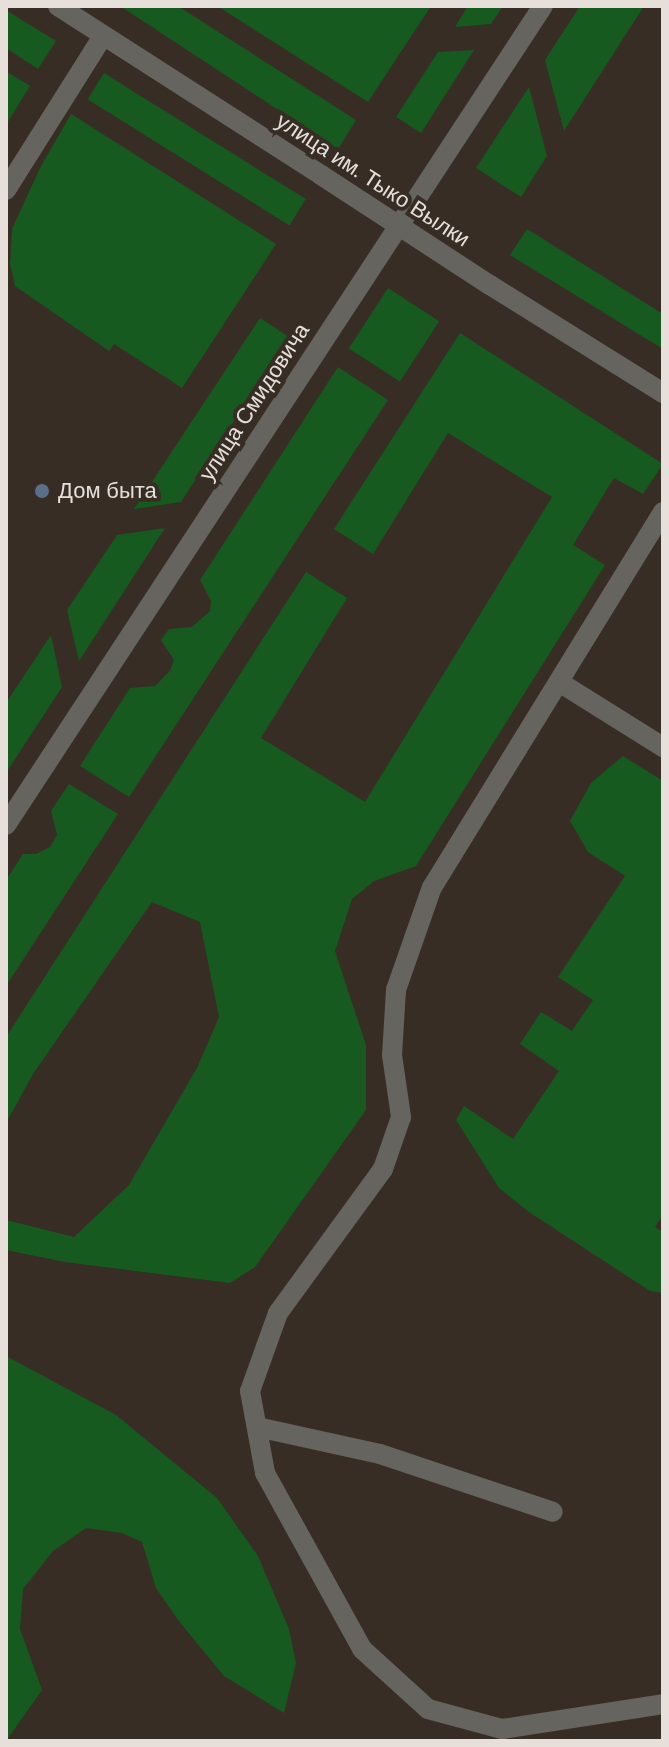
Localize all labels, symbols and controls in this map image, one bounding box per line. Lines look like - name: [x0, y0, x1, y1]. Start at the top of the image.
- street label: улица им. Тыко Вылки: [271, 108, 475, 252]
- street label: улица Смидовича: [193, 318, 315, 486]
- place label: Дом быта: [58, 478, 157, 504]
- marker: Дом быта: [33, 482, 51, 500]

